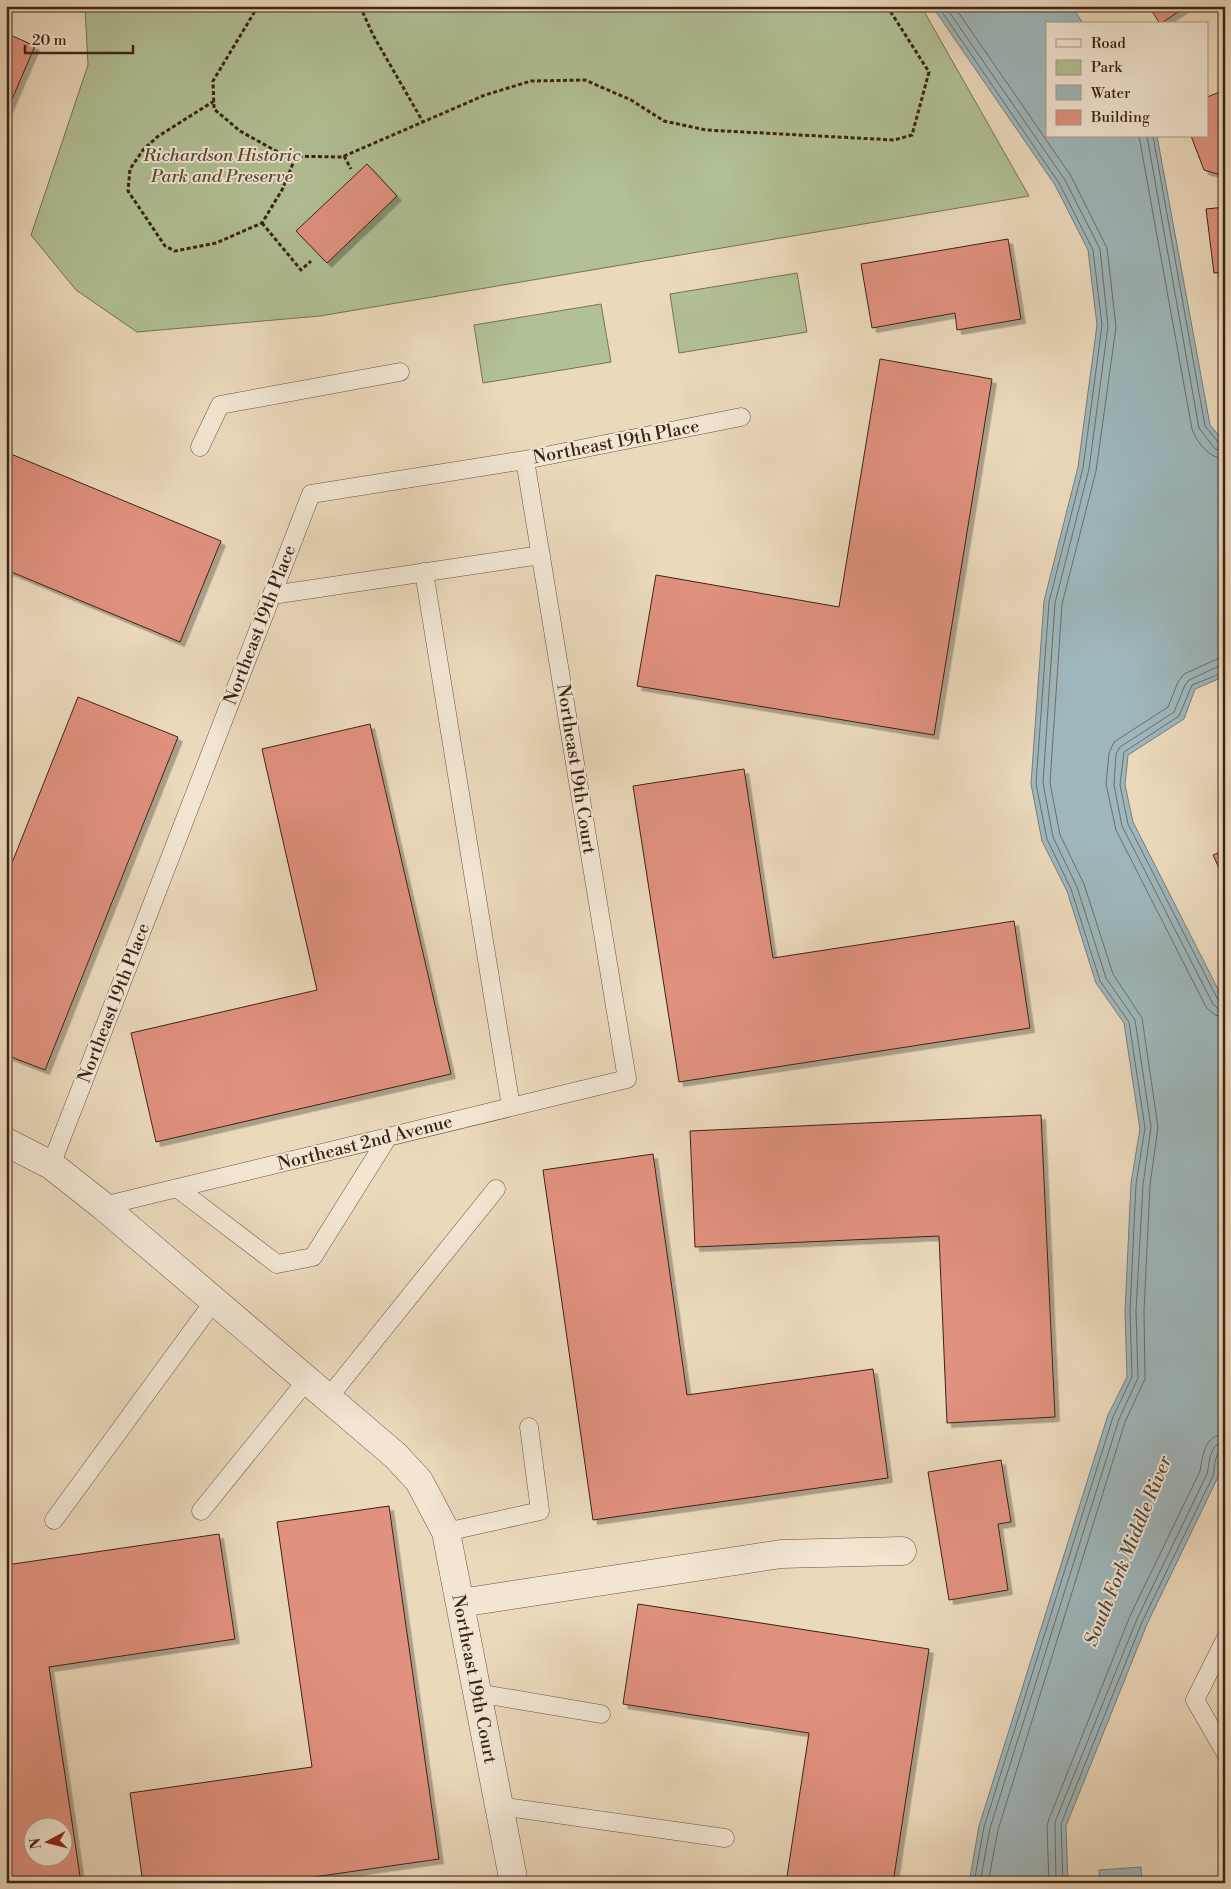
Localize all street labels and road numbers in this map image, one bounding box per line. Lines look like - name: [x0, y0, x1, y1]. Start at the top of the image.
- street label: Northeast 19th Place: [531, 415, 701, 469]
- street label: Northeast 19th Place: [219, 542, 301, 708]
- street label: Northeast 19th Court: [551, 682, 601, 856]
- street label: Northeast 19th Place: [73, 920, 155, 1086]
- street label: Northeast 2nd Avenue: [275, 1110, 455, 1176]
- street label: Northeast 19th Court: [446, 1593, 502, 1766]

